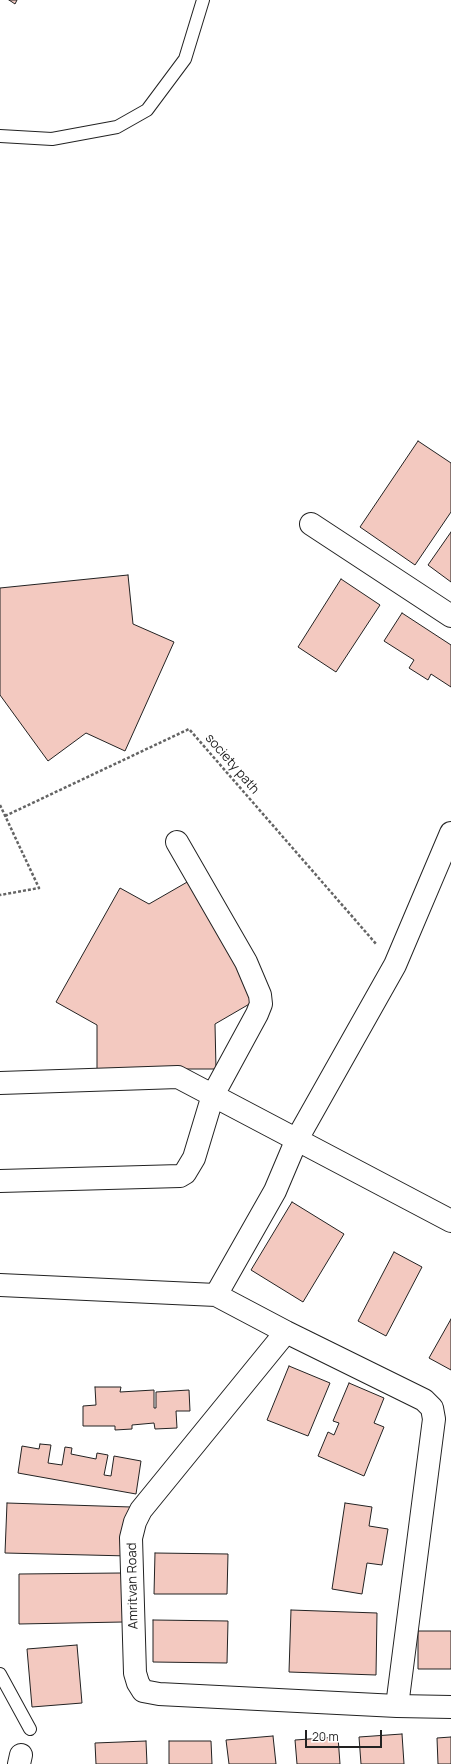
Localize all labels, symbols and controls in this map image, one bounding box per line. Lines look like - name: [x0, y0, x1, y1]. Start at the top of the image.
- street label: society path: [202, 731, 262, 797]
- street label: Amritvan Road: [124, 1542, 142, 1630]
- scale bar: [307, 1722, 384, 1748]
- text: 20 m: [312, 1728, 339, 1745]

